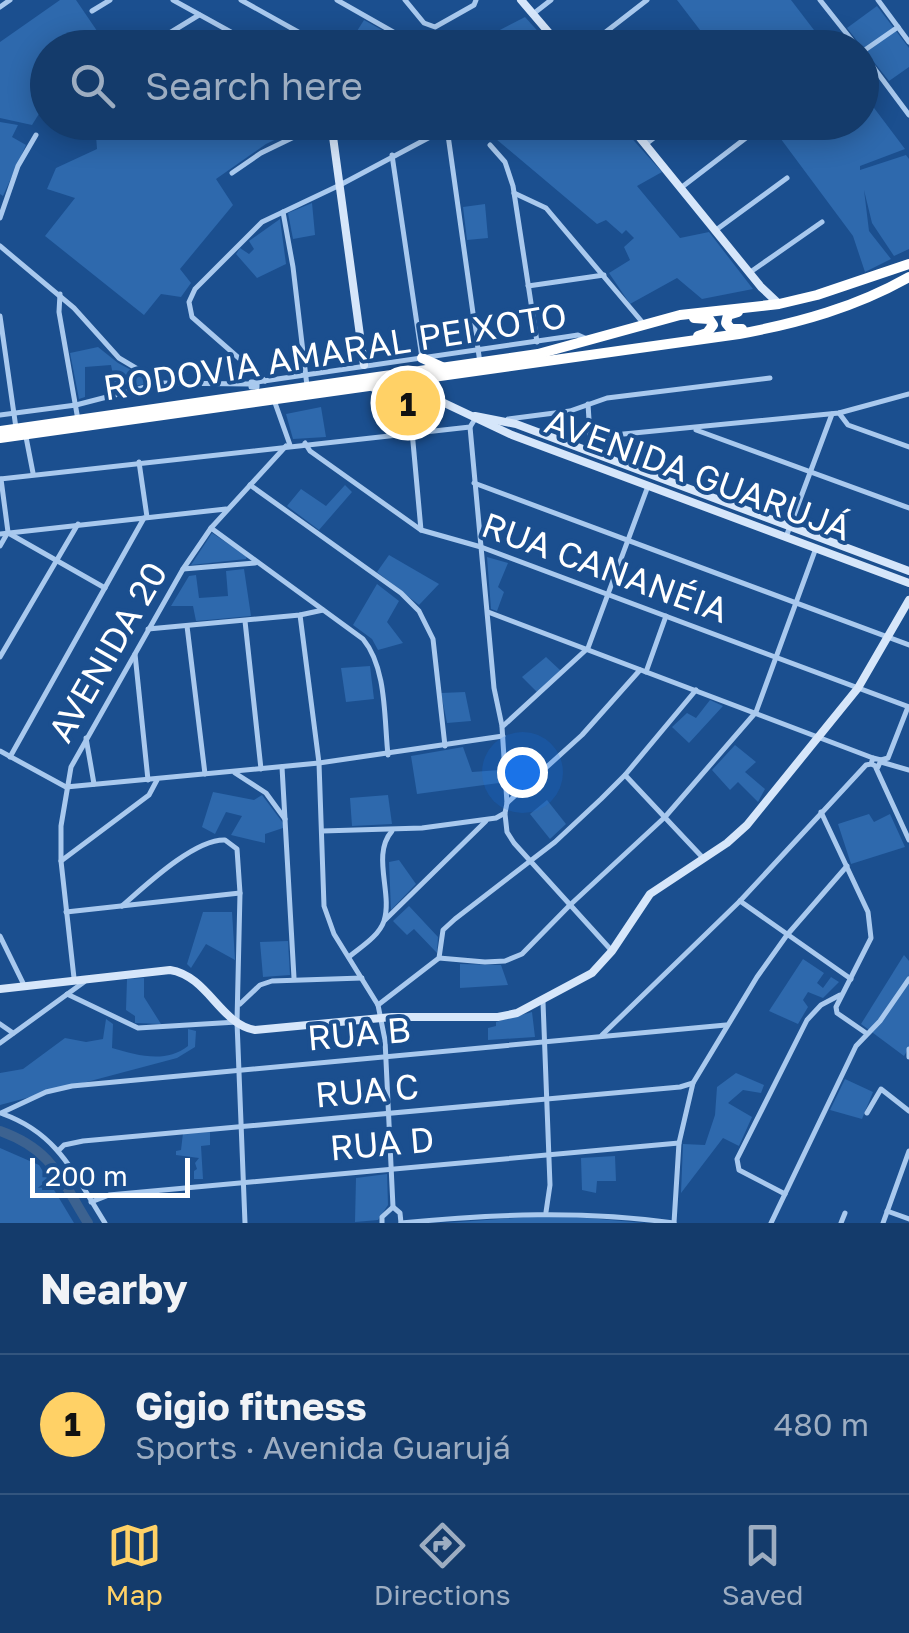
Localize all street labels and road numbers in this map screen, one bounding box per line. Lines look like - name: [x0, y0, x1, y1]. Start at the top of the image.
- street label: RODOVIA AMARAL PEIXOTO: [100, 294, 570, 408]
- street label: AVENIDA GUARUJÁ: [540, 399, 857, 549]
- street label: RUA CANANÉIA: [476, 503, 734, 631]
- street label: AVENIDA 20: [39, 554, 175, 749]
- street label: RUA B: [305, 1008, 412, 1058]
- street label: RUA C: [313, 1065, 421, 1115]
- street label: RUA D: [328, 1118, 436, 1168]

